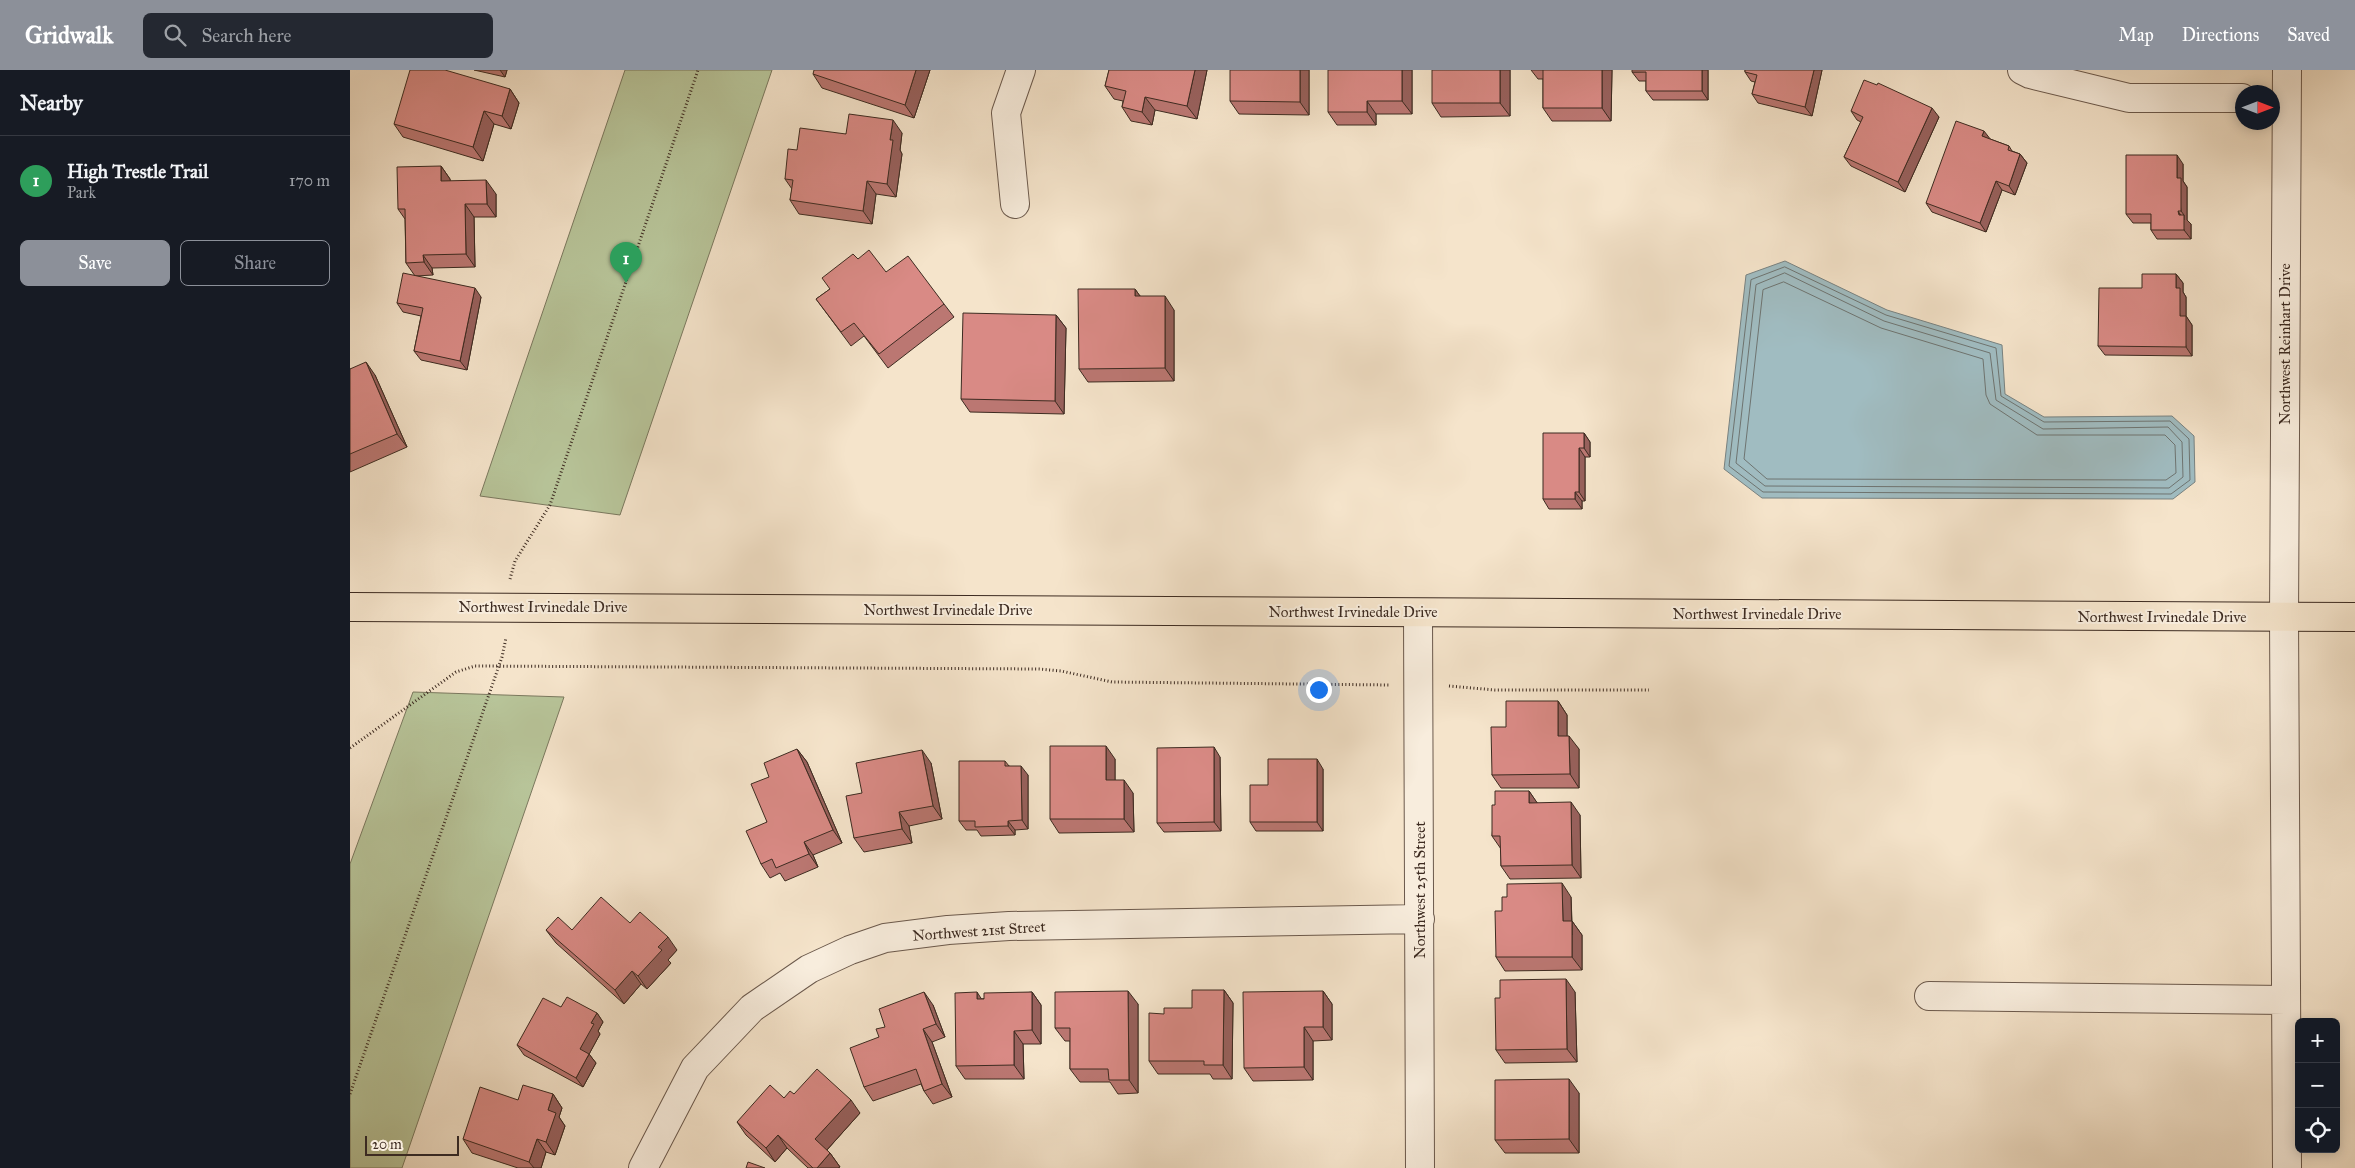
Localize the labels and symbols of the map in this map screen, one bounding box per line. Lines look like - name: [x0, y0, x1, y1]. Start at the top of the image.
- north arrow: [2235, 85, 2280, 130]
- pin: 1: [610, 242, 642, 283]
- street label: Northwest Reinhart Drive: [2276, 263, 2294, 425]
- street label: Northwest Irvinedale Drive: [458, 598, 628, 616]
- street label: Northwest Irvinedale Drive: [863, 601, 1033, 619]
- street label: Northwest Irvinedale Drive: [1268, 603, 1438, 621]
- street label: Northwest Irvinedale Drive: [1672, 605, 1842, 623]
- street label: Northwest Irvinedale Drive: [2077, 608, 2247, 626]
- your location: [1306, 677, 1332, 703]
- street label: Northwest 25th Street: [1411, 821, 1429, 959]
- street label: Northwest 21st Street: [912, 917, 1047, 945]
- scale bar: [365, 1133, 459, 1156]

